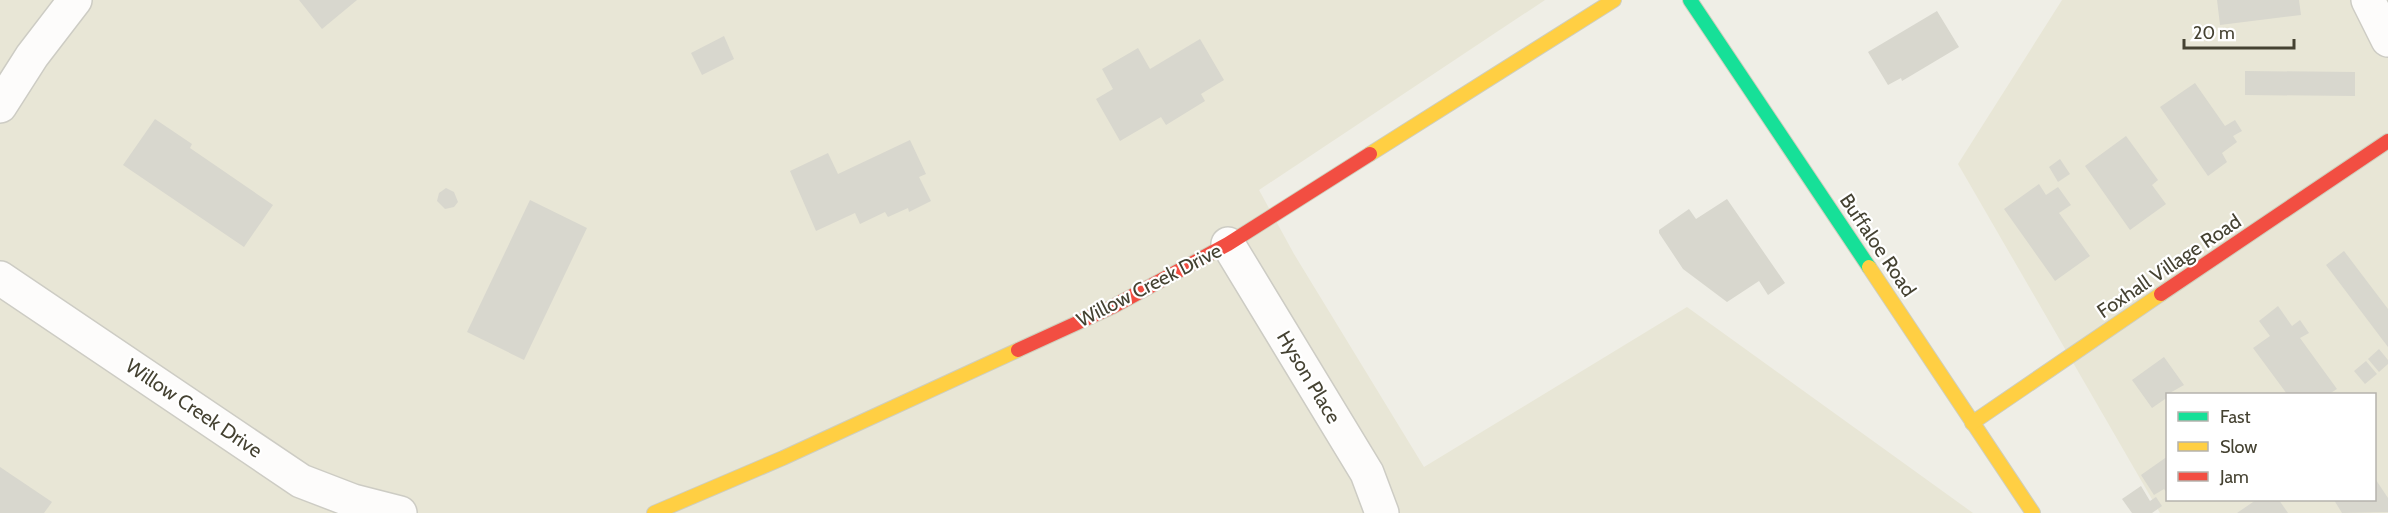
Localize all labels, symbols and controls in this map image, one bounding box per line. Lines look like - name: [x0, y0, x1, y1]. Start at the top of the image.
- scale bar: [2184, 12, 2294, 50]
- text: 20 m: [2193, 22, 2235, 44]
- street label: Buffaloe Road: [1835, 189, 1921, 301]
- street label: Foxhall Village Road: [2092, 209, 2246, 323]
- street label: Willow Creek Drive: [1073, 238, 1225, 332]
- street label: Hyson Place: [1272, 326, 1346, 428]
- street label: Willow Creek Drive: [121, 353, 267, 463]
- legend: [2166, 393, 2376, 501]
- text: Fast: [2220, 406, 2251, 428]
- text: Slow: [2220, 436, 2257, 458]
- text: Jam: [2219, 466, 2249, 488]

